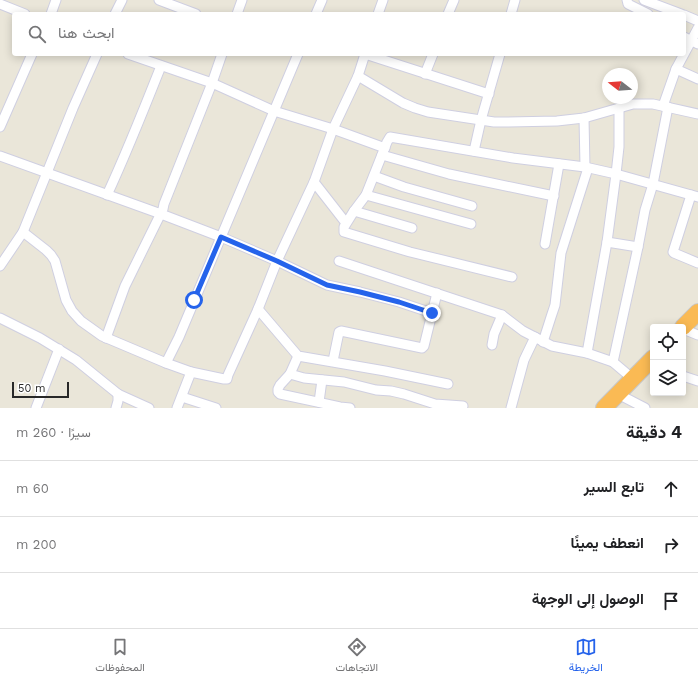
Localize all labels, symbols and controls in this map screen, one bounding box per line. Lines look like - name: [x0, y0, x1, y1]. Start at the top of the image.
- search box: [12, 12, 686, 56]
- icon: search: [26, 23, 48, 45]
- text: ابحث هنا: [58, 24, 115, 42]
- north arrow: [602, 68, 638, 104]
- route start: [185, 291, 203, 309]
- route end: [423, 304, 441, 322]
- map controls: [650, 324, 686, 396]
- button: locate: [650, 324, 686, 360]
- button: layers: [650, 360, 686, 396]
- scale bar: [12, 380, 69, 399]
- text: 50 m: [18, 382, 45, 395]
- text: 4 دقيقة: [626, 422, 682, 442]
- text: سيرًا · 260 m: [16, 425, 91, 440]
- text: تابع السير: [584, 478, 644, 496]
- icon: ahead: [660, 478, 682, 500]
- text: 60 m: [16, 481, 49, 496]
- text: انعطف يمينًا: [571, 534, 644, 552]
- icon: right: [660, 534, 682, 556]
- text: 200 m: [16, 537, 57, 552]
- text: الوصول إلى الوجهة: [532, 590, 644, 608]
- icon: arrive: [660, 590, 682, 612]
- tab: المحفوظات: [95, 636, 145, 677]
- tab: الاتجاهات: [335, 636, 378, 677]
- tab: الخريطة: [569, 636, 603, 677]

